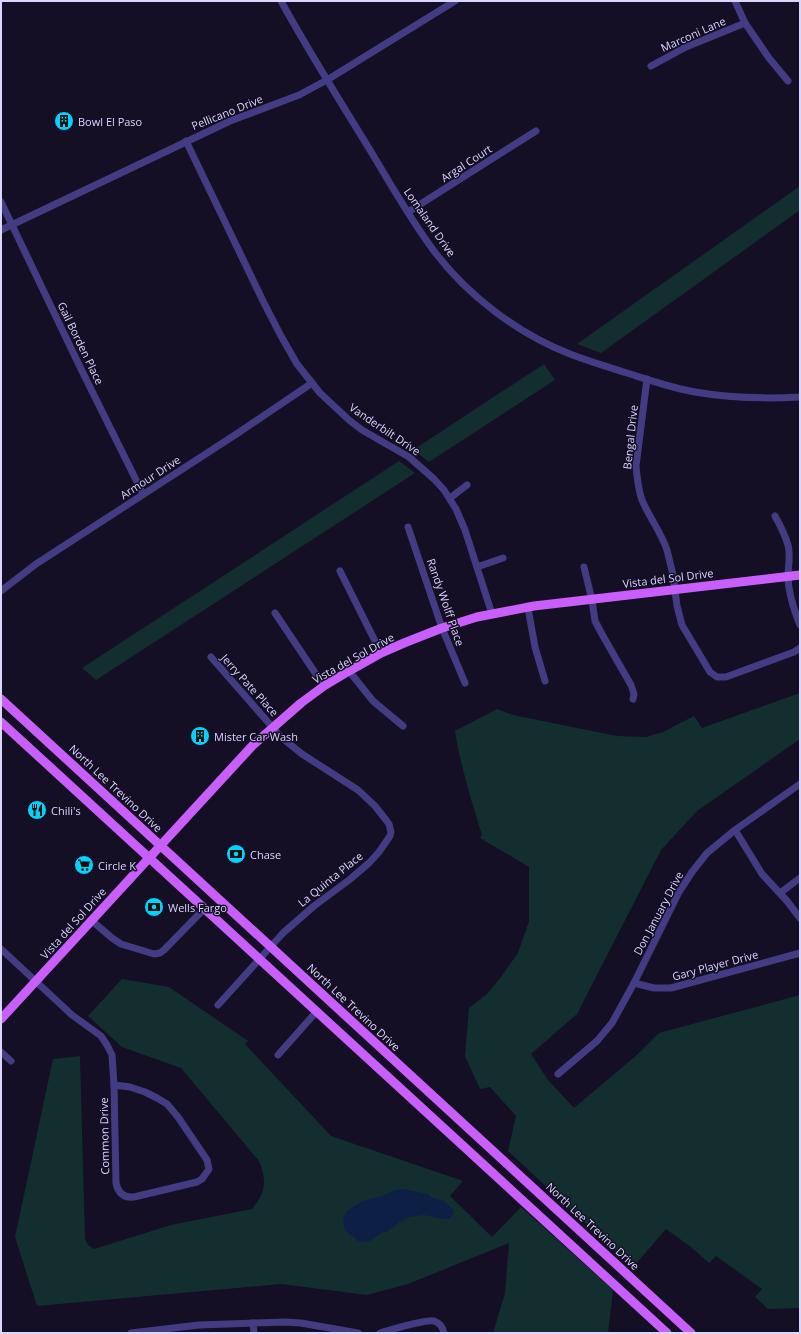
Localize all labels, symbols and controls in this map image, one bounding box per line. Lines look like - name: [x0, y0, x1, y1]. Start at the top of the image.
- street label: Marconi Lane: [658, 13, 728, 55]
- street label: Pellicano Drive: [189, 91, 265, 133]
- building icon: Bowl El Paso: [53, 110, 75, 132]
- place label: Bowl El Paso: [78, 114, 143, 129]
- street label: Argal Court: [438, 141, 494, 185]
- street label: Lomaland Drive: [401, 185, 459, 259]
- street label: Gail Borden Place: [54, 299, 108, 387]
- street label: Vanderbilt Drive: [346, 400, 424, 458]
- street label: Bengal Drive: [619, 404, 641, 470]
- street label: Armour Drive: [117, 452, 183, 502]
- street label: Randy Wolff Place: [424, 556, 468, 648]
- street label: Vista del Sol Drive: [622, 565, 714, 591]
- street label: Vista del Sol Drive: [309, 629, 397, 687]
- street label: Jerry Pate Place: [217, 650, 282, 719]
- building icon: Mister Car Wash: [189, 725, 211, 747]
- place label: Mister Car Wash: [214, 729, 298, 744]
- street label: North Lee Trevino Drive: [66, 741, 166, 835]
- restaurant icon: Chili's: [26, 799, 48, 821]
- place label: Chili's: [51, 803, 81, 818]
- bank icon: Chase: [225, 843, 247, 865]
- place label: Chase: [250, 847, 281, 862]
- street label: La Quinta Place: [294, 848, 366, 910]
- supermarket icon: Circle K: [73, 854, 95, 876]
- place label: Circle K: [98, 858, 136, 873]
- street label: Don January Drive: [630, 869, 686, 957]
- street label: Vista del Sol Drive: [37, 884, 109, 962]
- bank icon: Wells Fargo: [143, 896, 165, 918]
- place label: Wells Fargo: [168, 900, 227, 915]
- street label: Gary Player Drive: [670, 946, 760, 984]
- street label: North Lee Trevino Drive: [304, 960, 404, 1054]
- street label: Common Drive: [96, 1097, 112, 1175]
- street label: North Lee Trevino Drive: [543, 1179, 643, 1273]

